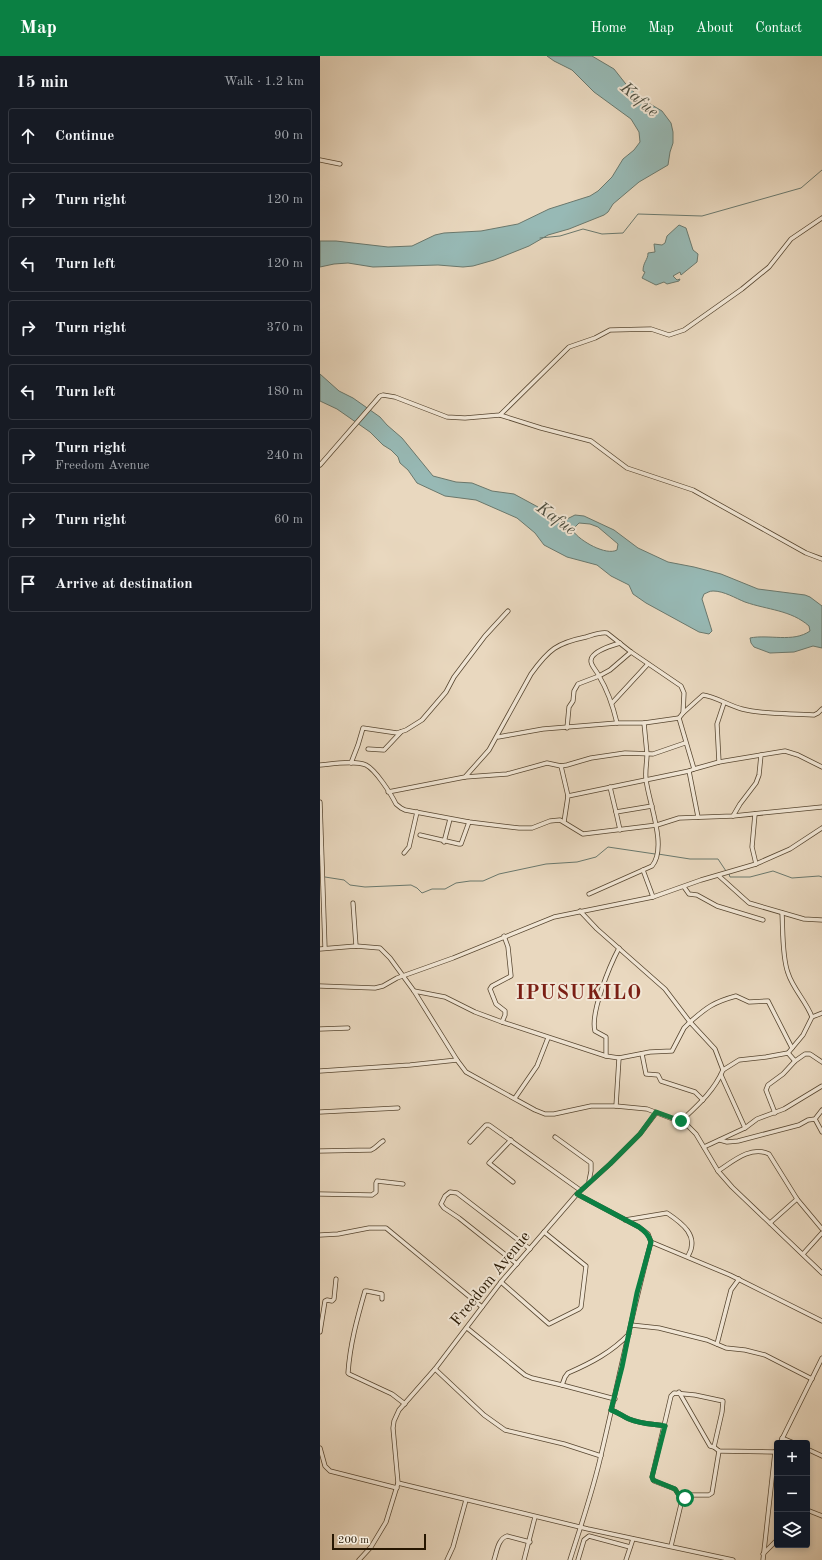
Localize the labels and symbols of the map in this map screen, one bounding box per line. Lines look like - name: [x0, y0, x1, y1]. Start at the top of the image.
- water label: Kafue: [616, 78, 661, 121]
- water label: Kafue: [532, 499, 579, 539]
- district label: IPUSUKILO: [516, 984, 642, 1004]
- route end: [672, 1112, 690, 1130]
- street label: Freedom Avenue: [448, 1229, 534, 1329]
- route start: [676, 1489, 694, 1507]
- scale bar: [332, 1532, 426, 1551]

